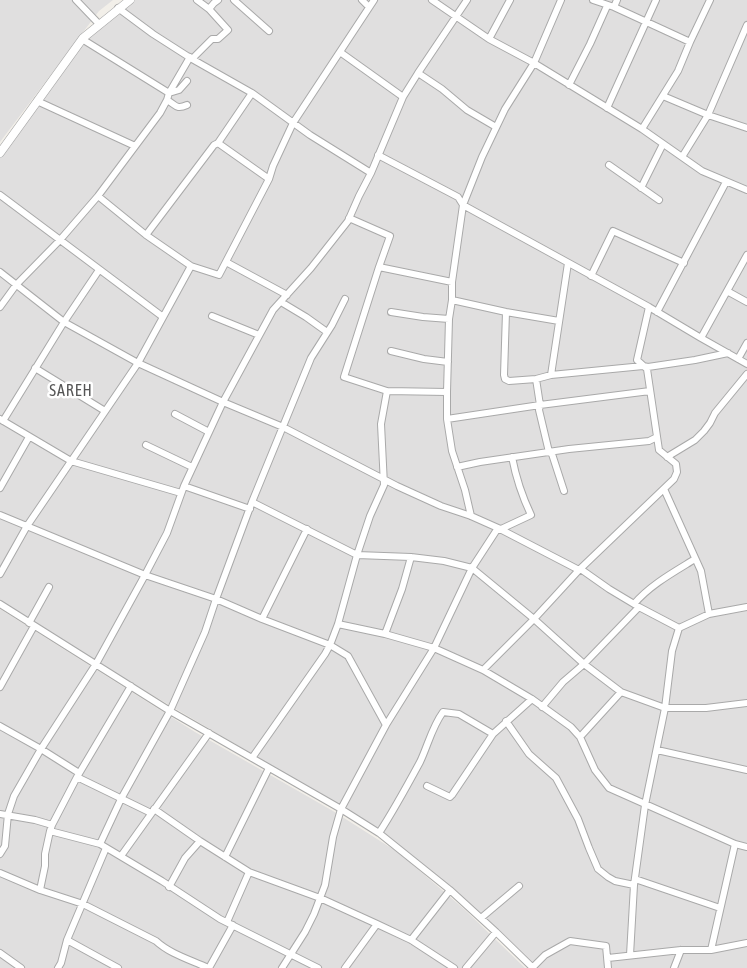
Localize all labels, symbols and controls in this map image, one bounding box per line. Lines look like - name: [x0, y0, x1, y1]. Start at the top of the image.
- district label: SAREH: [49, 381, 93, 401]

